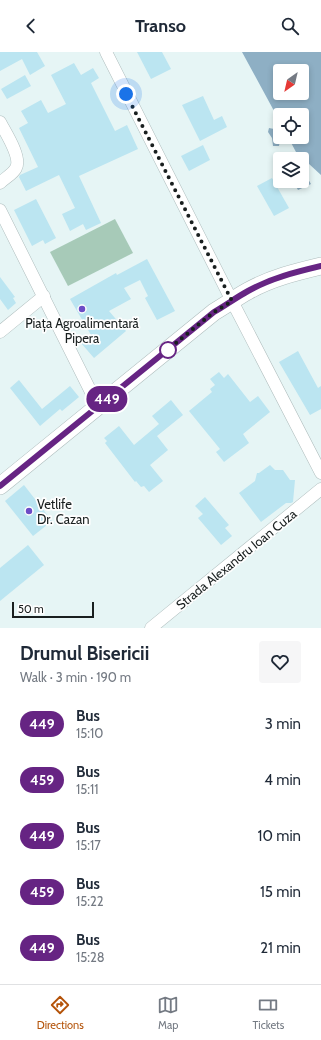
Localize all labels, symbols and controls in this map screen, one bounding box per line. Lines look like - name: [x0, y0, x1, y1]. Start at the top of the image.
- icon: back: [20, 15, 42, 37]
- text: Transo: [135, 15, 186, 37]
- icon: search: [279, 15, 301, 37]
- north arrow: [273, 64, 309, 100]
- map controls: [273, 64, 309, 188]
- your location: [116, 84, 136, 104]
- button: locate: [273, 108, 309, 144]
- button: layers: [273, 152, 309, 188]
- marker: Piața Agroalimentară Pipera: [77, 304, 87, 314]
- place label: Piața Agroalimentară Pipera: [25, 315, 140, 346]
- unlabelled marker: [159, 341, 177, 359]
- line badge: 449: [84, 386, 130, 412]
- text: 449: [94, 390, 120, 408]
- place label: Vetlife Dr. Cazan: [37, 496, 90, 527]
- street label: Strada Alexandru Ioan Cuza: [173, 505, 300, 613]
- marker: Vetlife Dr. Cazan: [24, 506, 34, 516]
- scale bar: [12, 600, 94, 619]
- text: 50 m: [18, 602, 44, 616]
- button: heart: [259, 641, 301, 683]
- text: Drumul Bisericii: [20, 642, 149, 665]
- text: Walk · 3 min · 190 m: [20, 669, 131, 685]
- text: Bus: [76, 707, 100, 725]
- text: 449: [29, 715, 55, 733]
- text: 3 min: [265, 715, 301, 733]
- text: 15:10: [76, 725, 103, 741]
- text: Bus: [76, 763, 100, 781]
- text: 459: [30, 771, 54, 789]
- text: 4 min: [264, 771, 301, 789]
- text: 15:11: [76, 781, 98, 797]
- text: Bus: [76, 819, 100, 837]
- text: 449: [29, 827, 55, 845]
- text: 10 min: [258, 827, 301, 845]
- text: 15:17: [76, 837, 101, 853]
- text: Bus: [76, 875, 100, 893]
- text: 459: [30, 883, 54, 901]
- text: 15 min: [260, 883, 301, 901]
- text: 15:22: [76, 893, 104, 909]
- text: Bus: [76, 931, 100, 949]
- text: 449: [29, 939, 55, 957]
- text: 21 min: [260, 939, 301, 957]
- text: 15:28: [76, 949, 105, 965]
- tab: Directions: [37, 994, 84, 1032]
- tab: Map: [157, 994, 179, 1032]
- tab: Tickets: [253, 994, 284, 1032]

